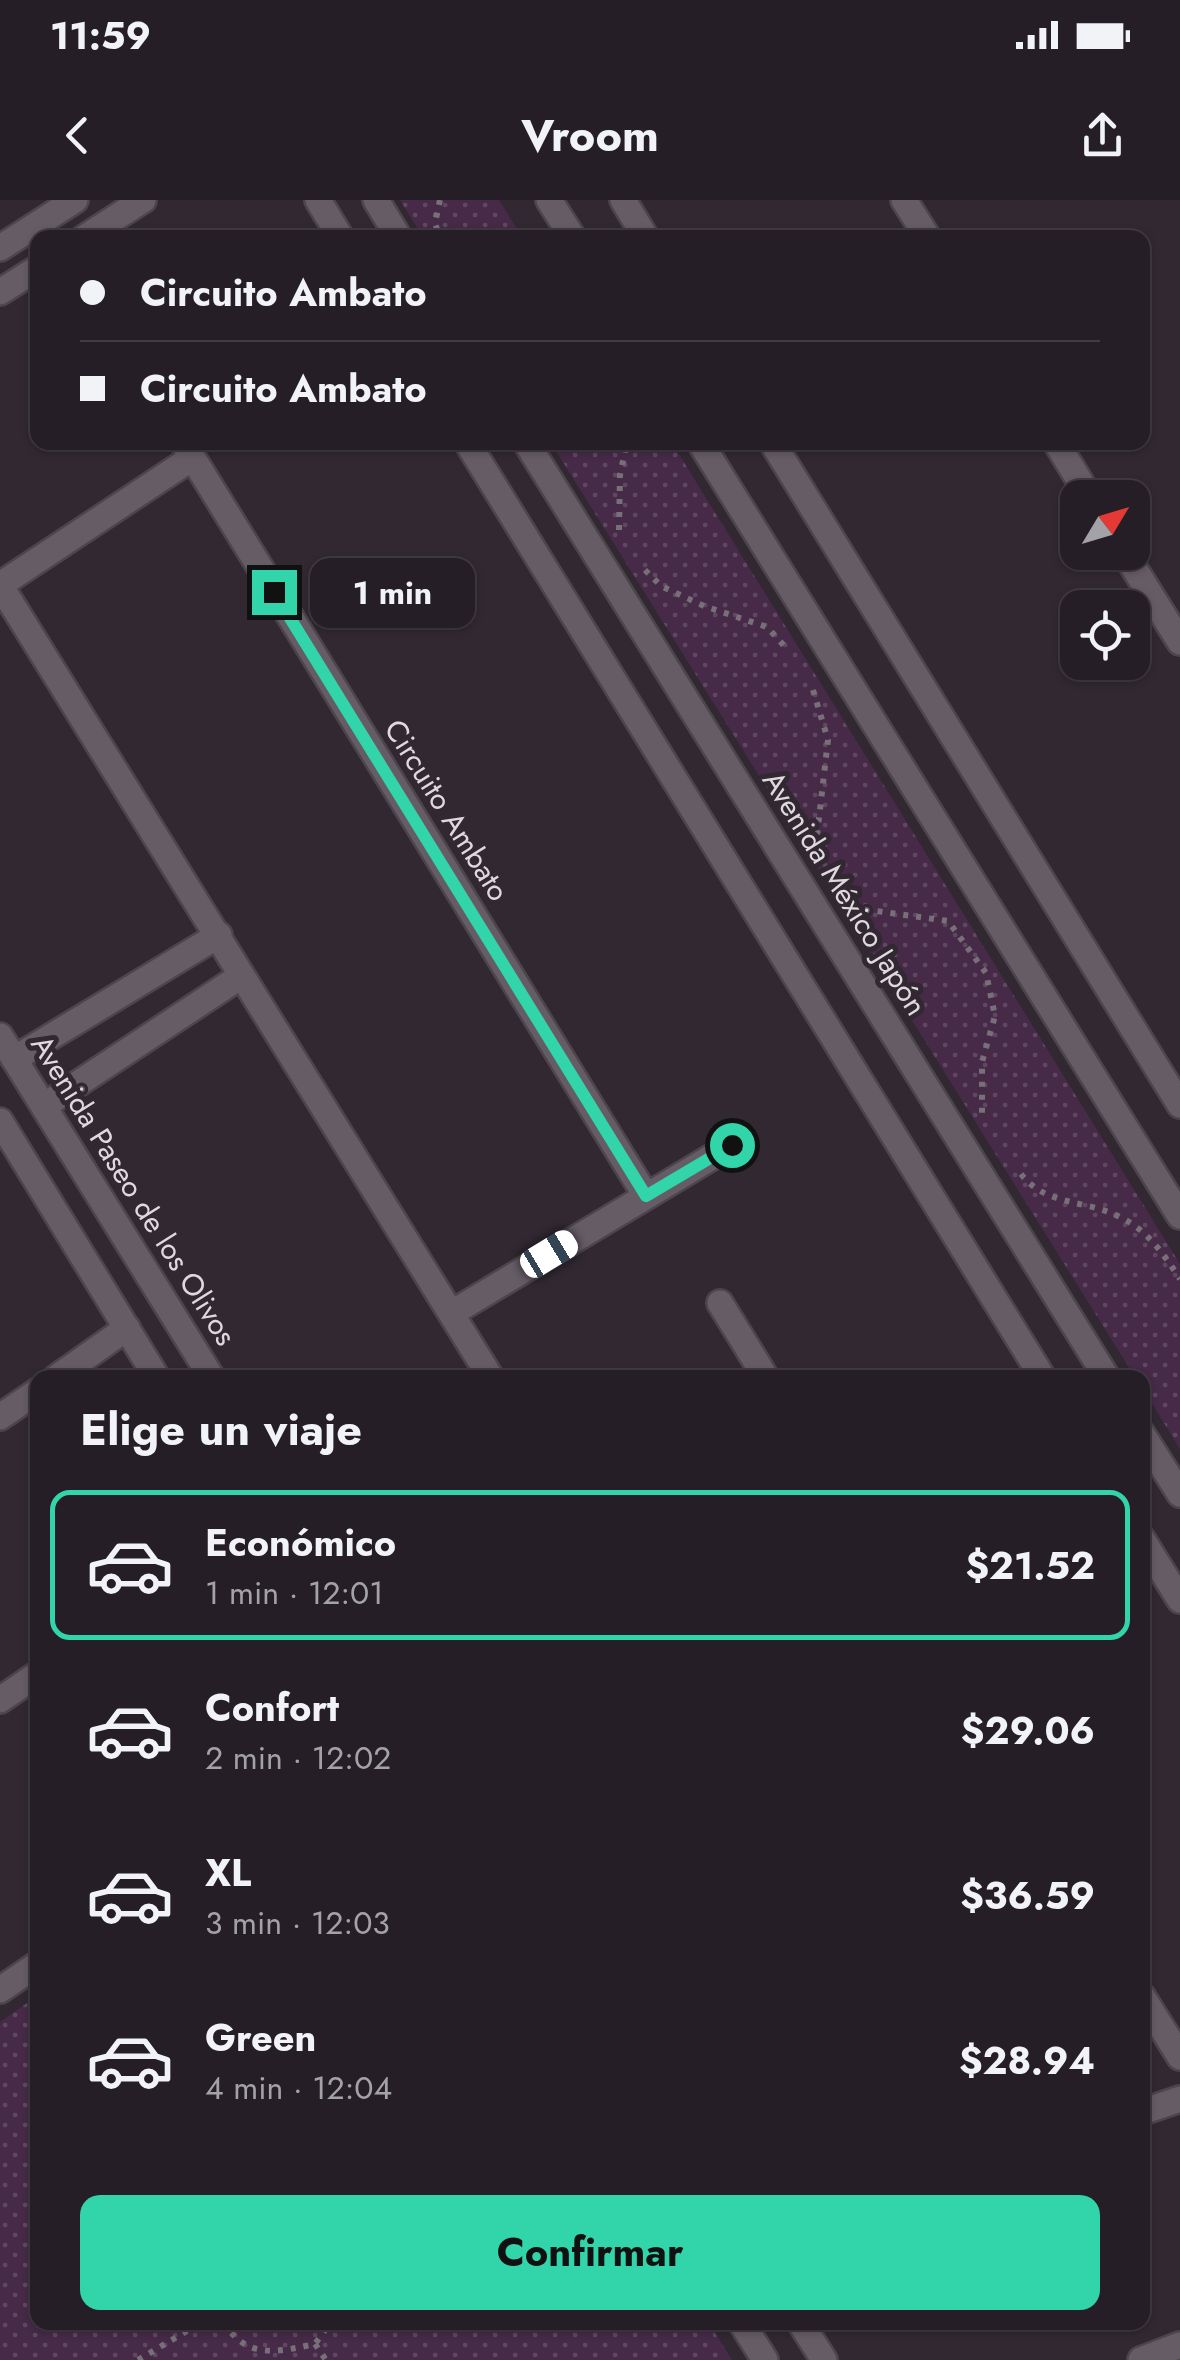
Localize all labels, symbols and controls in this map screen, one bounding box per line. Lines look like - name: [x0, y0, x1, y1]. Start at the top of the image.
- text: 11:59: [50, 8, 151, 63]
- text: Vroom: [521, 103, 659, 168]
- icon: back: [50, 108, 105, 163]
- icon: share: [1075, 108, 1130, 163]
- text: Circuito Ambato: [140, 265, 427, 320]
- text: Circuito Ambato: [140, 361, 427, 416]
- north arrow: [1060, 480, 1150, 570]
- map controls: [1060, 480, 1150, 680]
- callout: 1 min: [309, 557, 474, 627]
- route end: [252, 570, 297, 615]
- text: 1 min: [353, 570, 432, 616]
- button: locate: [1060, 590, 1150, 680]
- street label: Circuito Ambato: [374, 711, 520, 909]
- street label: Avenida México Japón: [752, 762, 938, 1024]
- street label: Avenida Paseo de los Olivos: [21, 1026, 247, 1354]
- route start: [710, 1123, 755, 1168]
- car: [516, 1226, 582, 1282]
- text: Elige un viaje: [80, 1397, 362, 1462]
- text: Económico: [205, 1515, 396, 1570]
- icon: car: [85, 1520, 175, 1610]
- text: $21.52: [965, 1538, 1095, 1593]
- text: 1 min · 12:01: [205, 1570, 384, 1616]
- text: Confort: [205, 1680, 339, 1735]
- icon: car: [85, 1685, 175, 1775]
- text: $29.06: [961, 1703, 1095, 1758]
- text: 2 min · 12:02: [205, 1735, 391, 1781]
- text: XL: [205, 1845, 251, 1900]
- icon: car: [85, 1850, 175, 1940]
- text: $36.59: [960, 1868, 1095, 1923]
- text: 3 min · 12:03: [205, 1900, 390, 1946]
- text: Green: [205, 2010, 316, 2065]
- icon: car: [85, 2015, 175, 2105]
- text: $28.94: [959, 2033, 1095, 2088]
- text: 4 min · 12:04: [205, 2065, 392, 2111]
- button: Confirmar: [80, 2195, 1100, 2310]

